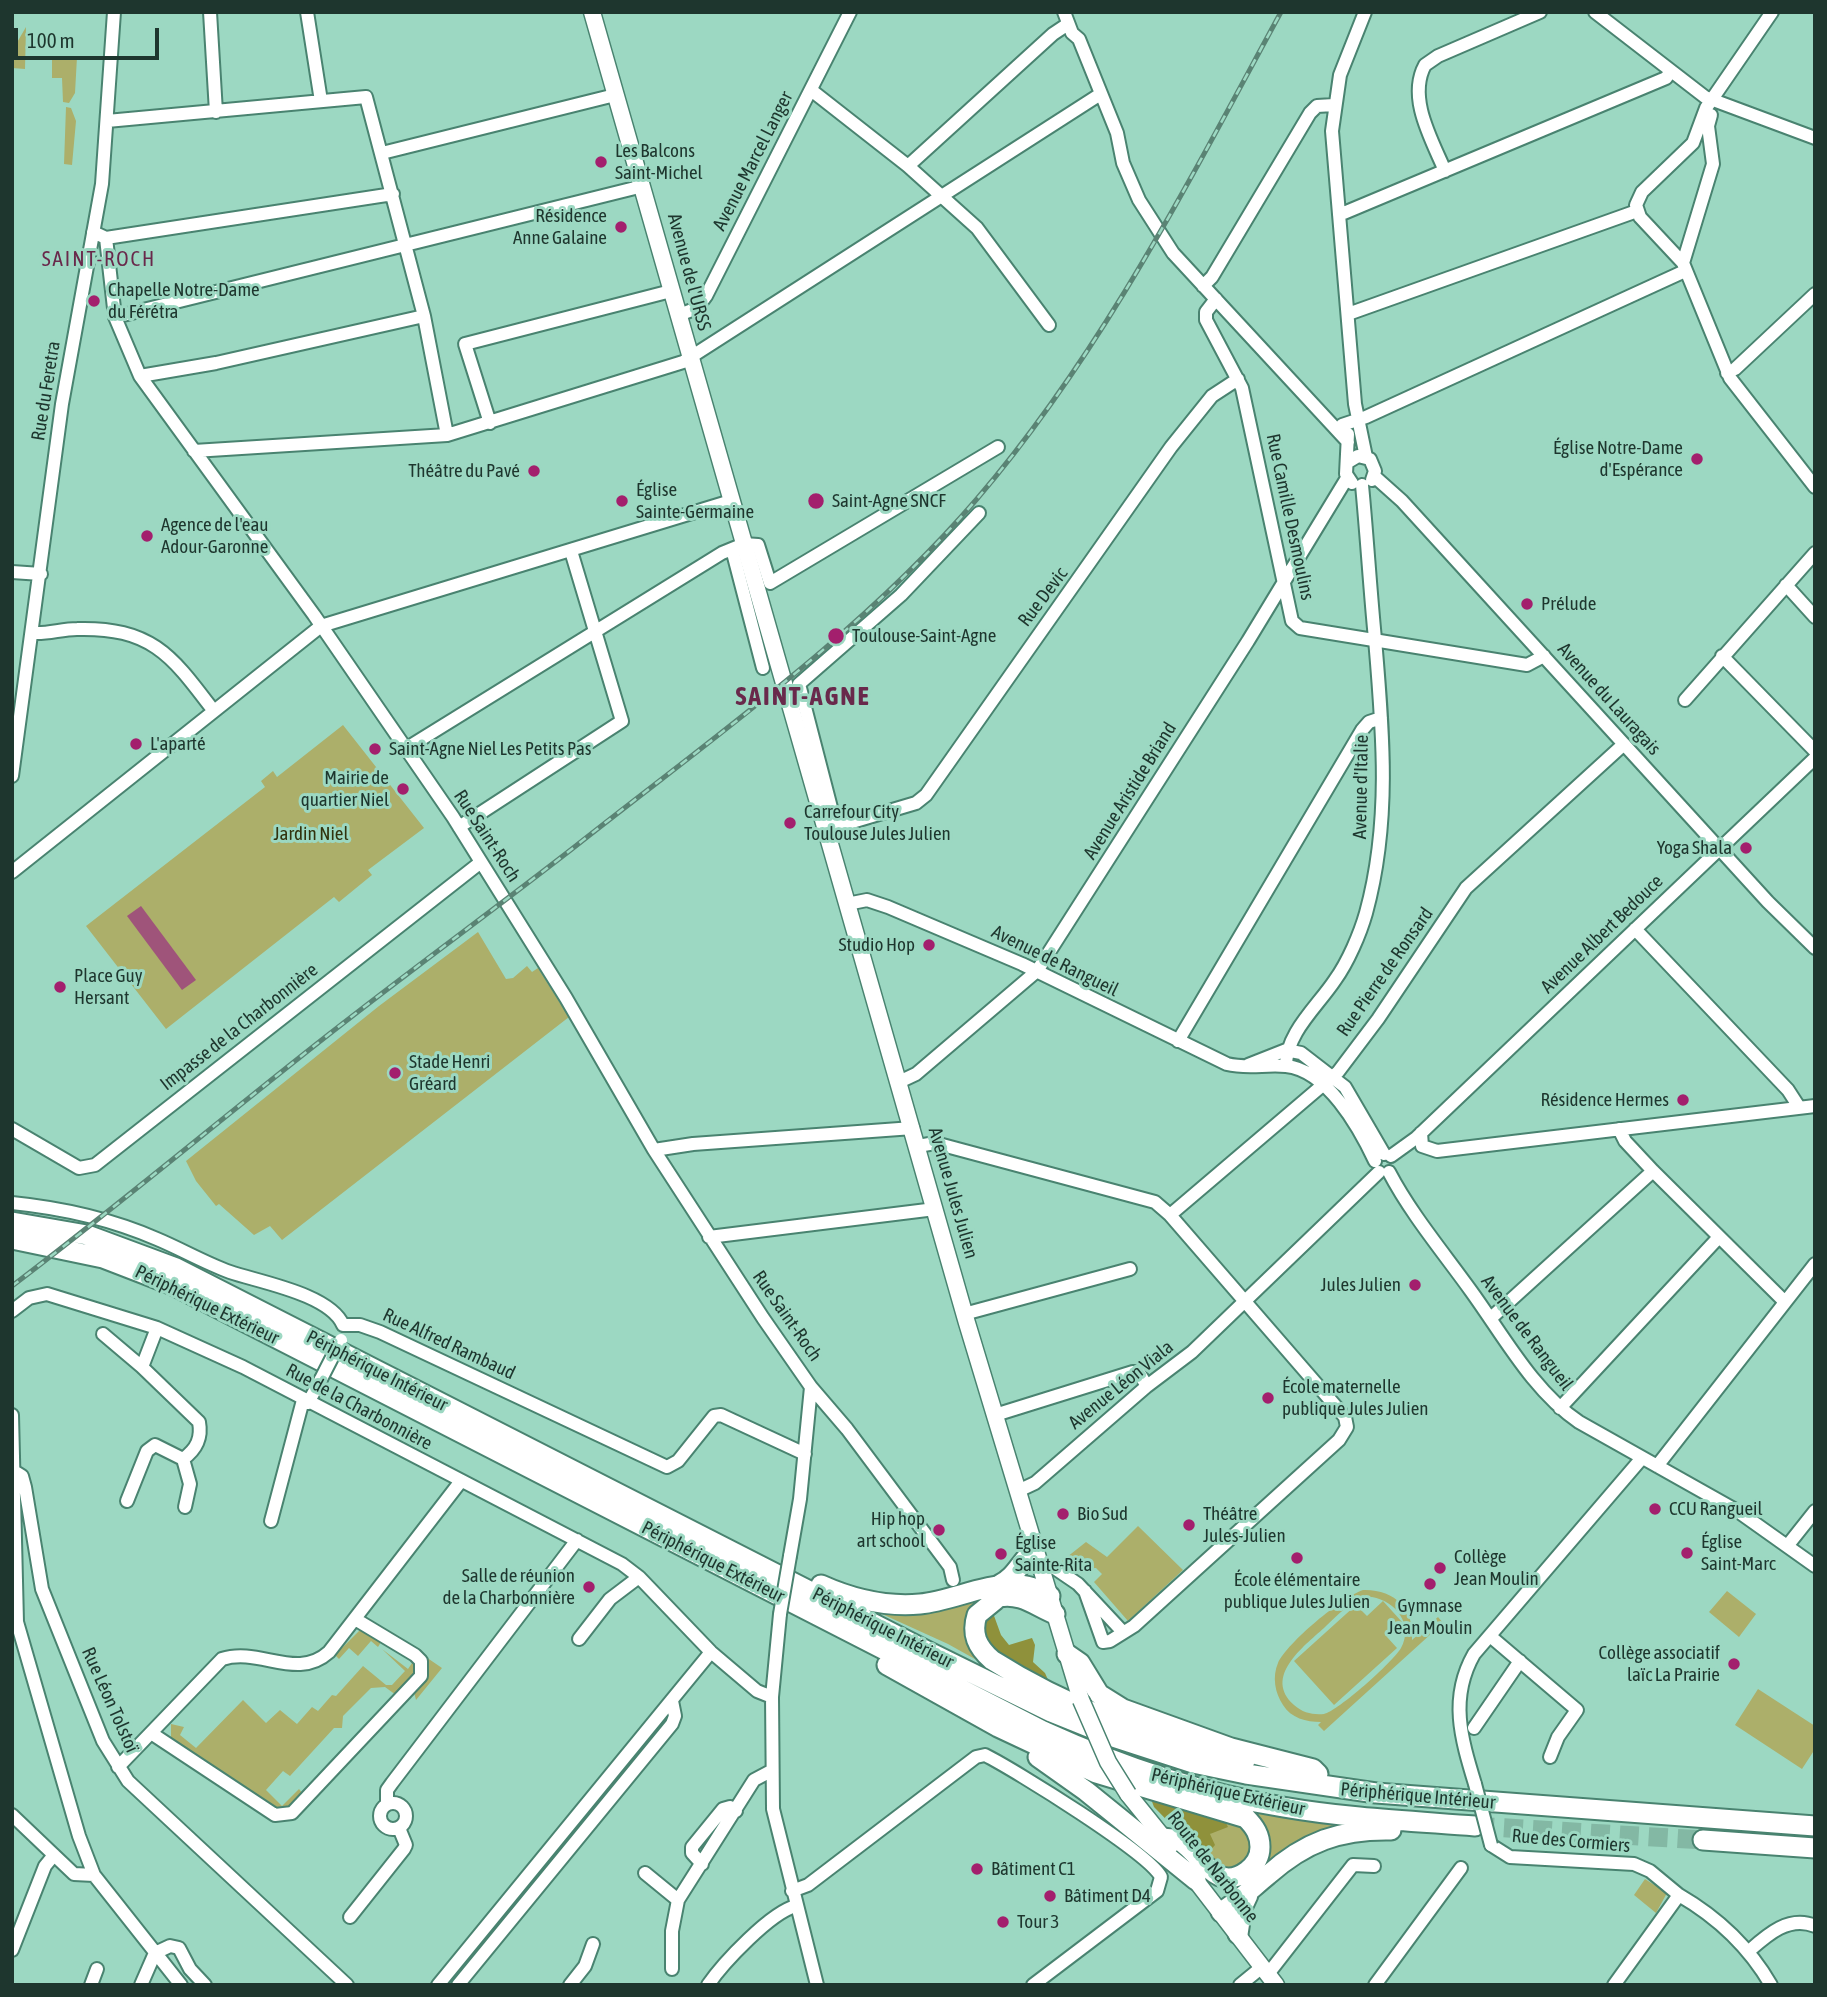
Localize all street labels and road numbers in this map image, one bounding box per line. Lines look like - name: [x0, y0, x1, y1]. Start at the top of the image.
- street label: Avenue Marcel Langer: [708, 88, 798, 234]
- street label: Avenue de l'URSS: [662, 211, 716, 333]
- street label: Rue du Feretra: [27, 340, 65, 442]
- street label: Rue Camille Desmoulins: [1261, 432, 1319, 602]
- street label: Rue Devic: [1013, 563, 1073, 631]
- street label: Avenue du Lauragais: [1553, 638, 1665, 760]
- street label: Avenue Aristide Briand: [1079, 718, 1181, 864]
- street label: Avenue d'Italie: [1349, 735, 1373, 839]
- street label: Rue Saint-Roch: [449, 786, 525, 886]
- street label: Avenue Albert Bedouce: [1536, 870, 1668, 998]
- street label: Rue Pierre de Ronsard: [1332, 903, 1438, 1041]
- street label: Avenue de Rangueil: [988, 920, 1122, 1002]
- street label: Impasse de la Charbonnière: [156, 958, 322, 1096]
- street label: Avenue Jules Julien: [923, 1125, 983, 1261]
- street label: Périphérique Extérieur: [131, 1260, 283, 1350]
- street label: Rue Saint-Roch: [747, 1266, 827, 1366]
- street label: Avenue de Rangueil: [1476, 1271, 1578, 1395]
- street label: Rue Alfred Rambaud: [379, 1303, 519, 1385]
- street label: Périphérique Intérieur: [303, 1326, 451, 1416]
- street label: Avenue Léon Viala: [1064, 1336, 1178, 1434]
- street label: Rue de la Charbonnière: [282, 1359, 436, 1455]
- street label: Périphérique Extérieur: [638, 1516, 788, 1608]
- street label: Périphérique Intérieur: [809, 1583, 957, 1673]
- street label: Rue Léon Tolstoï: [77, 1644, 143, 1756]
- street label: Périphérique Extérieur: [1149, 1763, 1307, 1821]
- street label: Périphérique Intérieur: [1340, 1778, 1496, 1814]
- street label: Route de Narbonne: [1162, 1807, 1264, 1927]
- street label: Rue des Cormiers: [1511, 1824, 1631, 1858]

